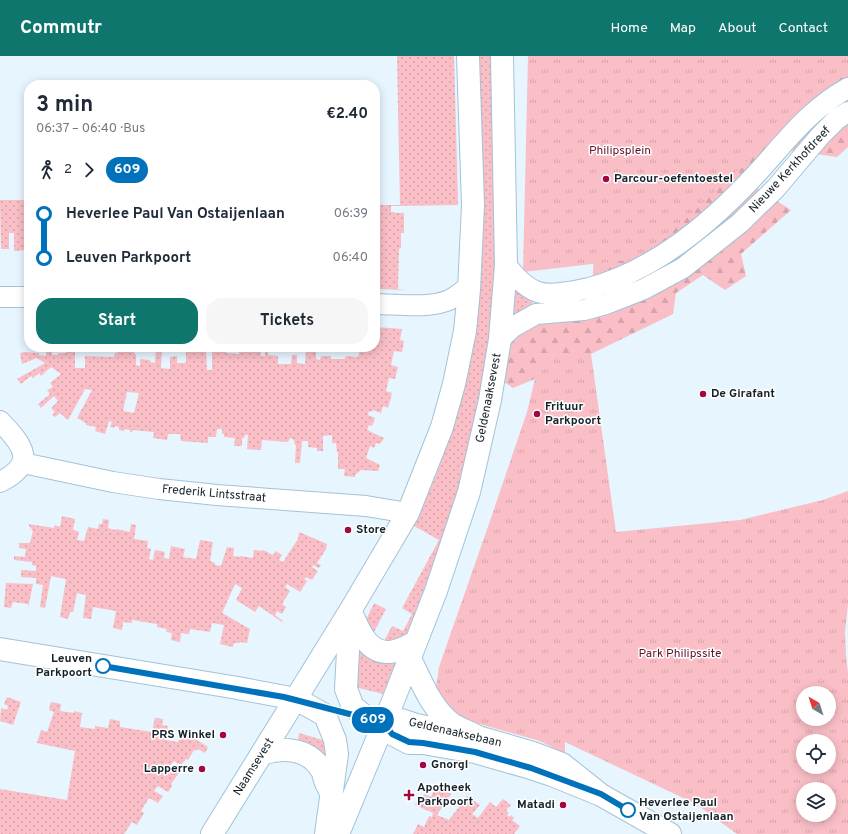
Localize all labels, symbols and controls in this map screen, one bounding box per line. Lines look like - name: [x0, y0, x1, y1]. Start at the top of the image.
- text: Commutr: [20, 16, 102, 40]
- text: Home: [611, 20, 648, 37]
- text: Map: [670, 20, 696, 37]
- text: About: [718, 20, 757, 37]
- text: Contact: [779, 20, 828, 37]
- text: 3 min: [36, 92, 93, 119]
- text: €2.40: [326, 105, 368, 124]
- text: 06:37 – 06:40 · Bus: [36, 121, 145, 137]
- street label: Nieuwe Kerkhofdreef: [746, 123, 834, 217]
- park label: Philipsplein: [589, 143, 651, 159]
- icon: walk: [36, 159, 58, 181]
- icon: forward: [78, 159, 100, 181]
- text: 609: [114, 161, 140, 178]
- text: 2: [64, 162, 72, 178]
- place label: Parcour-oefentoestel: [614, 171, 733, 187]
- marker: Parcour-oefentoestel: [601, 174, 611, 184]
- text: Heverlee Paul Van Ostaijenlaan: [66, 205, 285, 224]
- text: 06:39: [334, 206, 368, 222]
- text: Leuven Parkpoort: [66, 249, 191, 268]
- text: 06:40: [333, 250, 368, 266]
- button: Start: [36, 298, 198, 344]
- button: Tickets: [206, 298, 368, 344]
- street label: Geldenaaksevest: [472, 352, 506, 444]
- place label: De Girafant: [711, 386, 775, 402]
- marker: De Girafant: [698, 389, 708, 399]
- place label: Frituur Parkpoort: [545, 399, 601, 429]
- marker: Frituur Parkpoort: [532, 409, 542, 419]
- street label: Frederik Lintsstraat: [161, 481, 267, 507]
- place label: Store: [356, 522, 386, 538]
- marker: Store: [343, 525, 353, 535]
- park label: Park Philipssite: [639, 646, 721, 662]
- place label: Leuven Parkpoort: [36, 651, 92, 681]
- marker: Leuven Parkpoort: [95, 658, 111, 674]
- north arrow: [796, 686, 836, 726]
- map controls: [796, 686, 836, 822]
- line badge: 609: [350, 707, 396, 733]
- text: 609: [360, 711, 386, 728]
- street label: Geldenaaksebaan: [407, 714, 503, 752]
- place label: PRS Winkel: [152, 727, 215, 743]
- marker: PRS Winkel: [218, 730, 228, 740]
- button: locate: [796, 734, 836, 774]
- street label: Naamsevest: [230, 735, 278, 799]
- place label: Gnorgl: [431, 757, 468, 773]
- marker: Gnorgl: [418, 760, 428, 770]
- place label: Lapperre: [144, 761, 194, 777]
- marker: Lapperre: [197, 764, 207, 774]
- place label: Apotheek Parkpoort: [417, 780, 473, 810]
- button: layers: [796, 782, 836, 822]
- marker: Apotheek Parkpoort: [404, 790, 414, 800]
- place label: Heverlee Paul Van Ostaijenlaan: [639, 795, 734, 825]
- place label: Matadi: [517, 797, 555, 813]
- marker: Matadi: [558, 800, 568, 810]
- marker: Heverlee Paul Van Ostaijenlaan: [620, 802, 636, 818]

